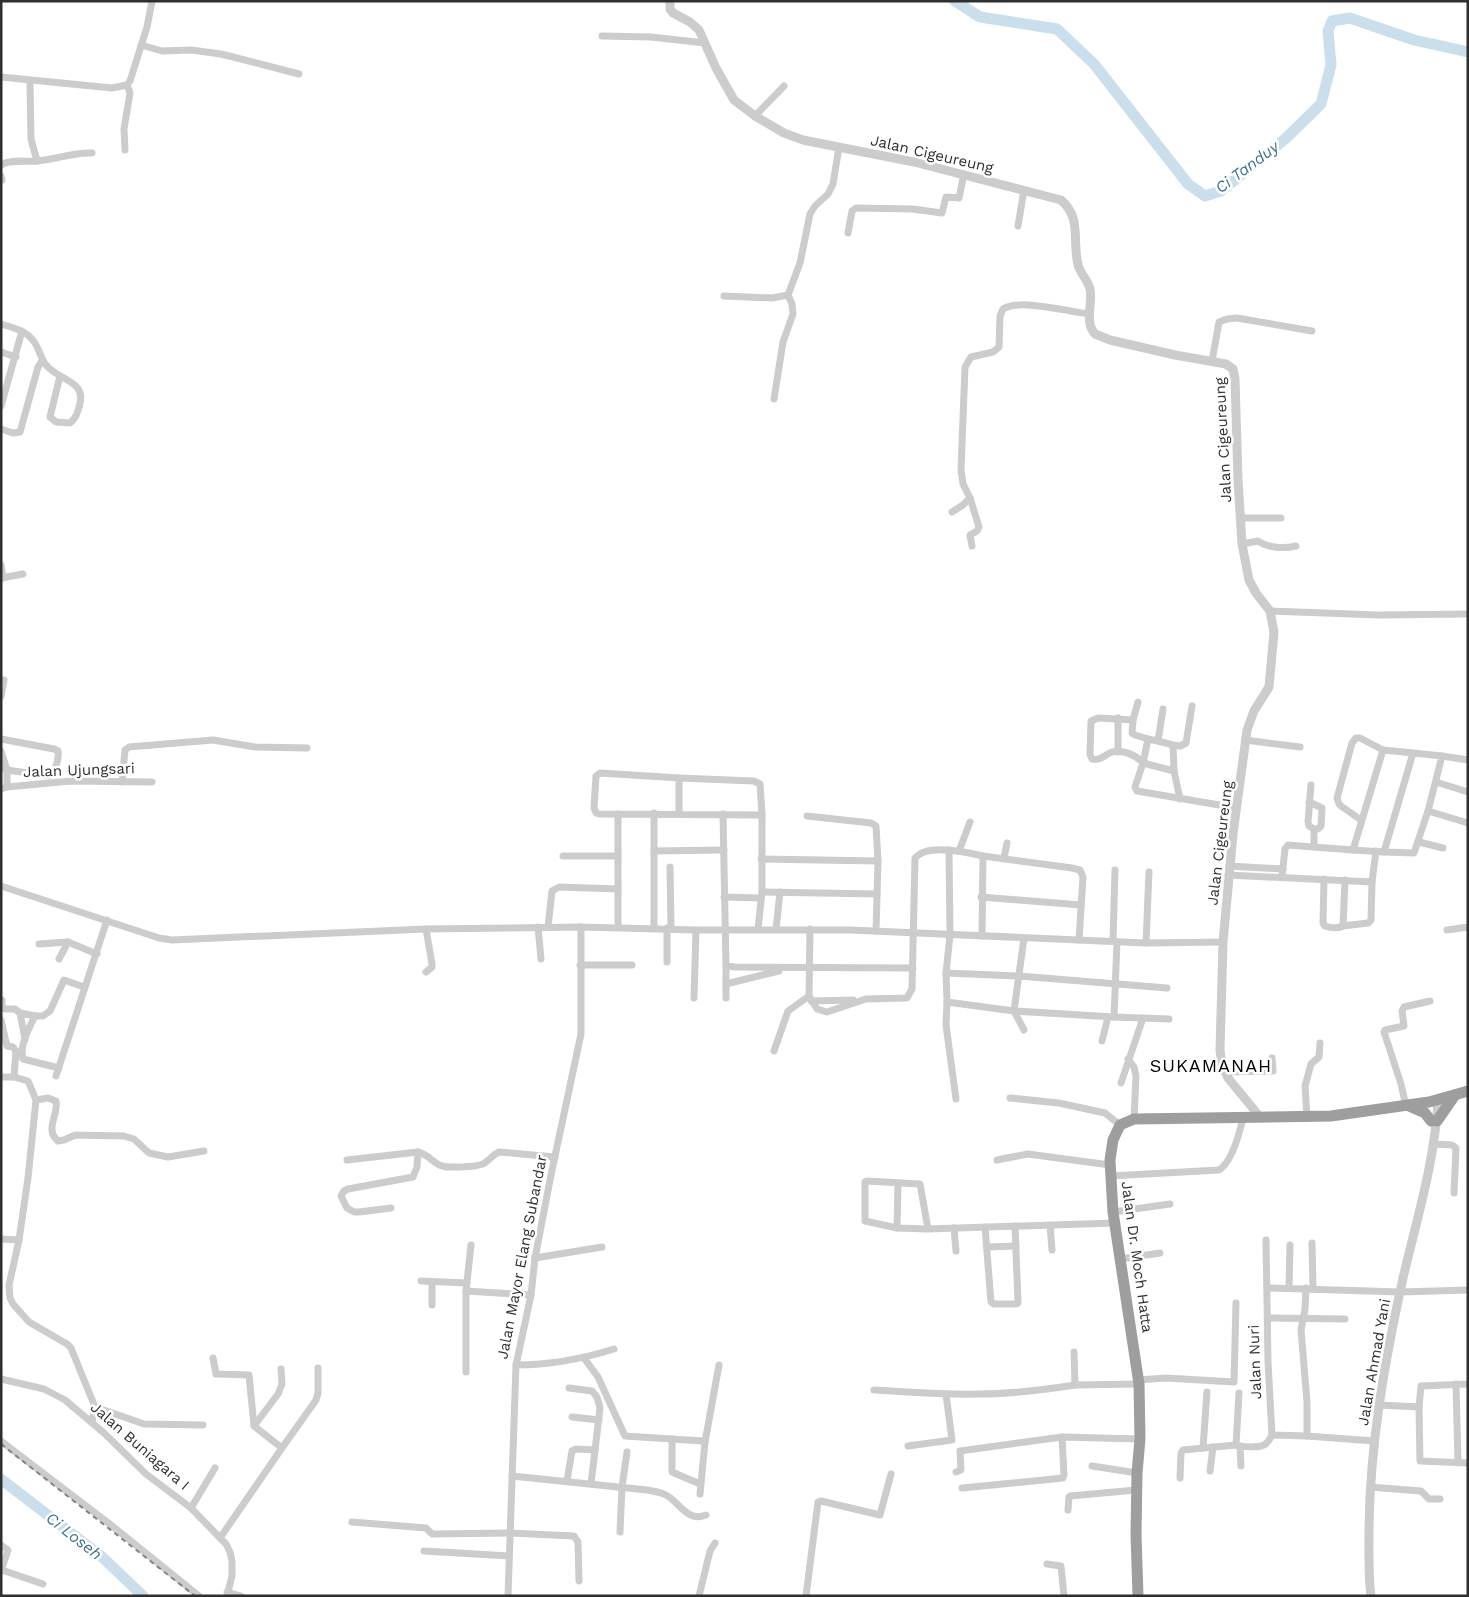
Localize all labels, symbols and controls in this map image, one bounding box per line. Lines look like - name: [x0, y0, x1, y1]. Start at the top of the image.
- street label: Jalan Cigeureung: [869, 131, 995, 177]
- water label: Ci Tanduy: [1211, 136, 1283, 197]
- street label: Jalan Cigeureung: [1211, 377, 1235, 503]
- street label: Jalan Ujungsari: [23, 759, 135, 781]
- street label: Jalan Cigeureung: [1203, 780, 1237, 906]
- district label: SUKAMANAH: [1150, 1055, 1272, 1076]
- street label: Jalan Mayor Elang Subandar: [493, 1153, 551, 1361]
- street label: Jalan Dr. Moch Hatta: [1117, 1180, 1157, 1334]
- street label: Jalan Ahmad Yani: [1354, 1297, 1394, 1427]
- street label: Jalan Nuri: [1245, 1324, 1265, 1400]
- street label: Jalan Buniagara I: [87, 1398, 193, 1494]
- water label: Ci Loseh: [42, 1508, 106, 1564]

